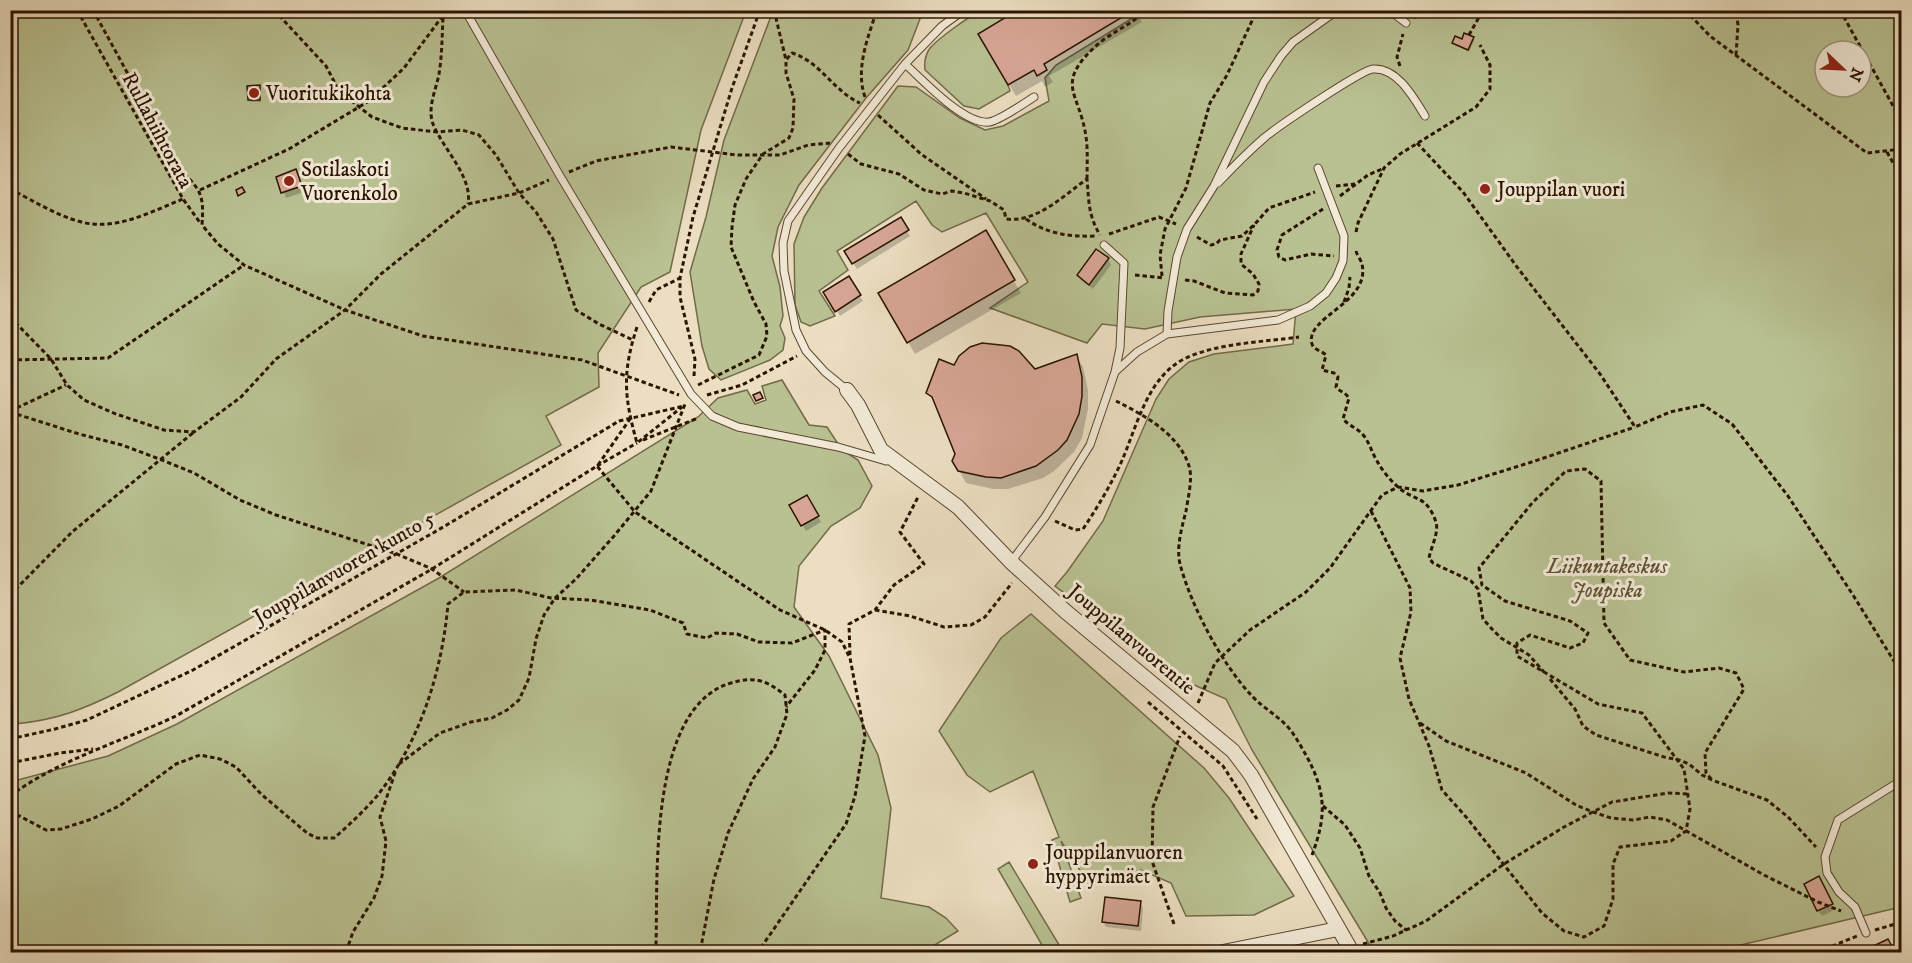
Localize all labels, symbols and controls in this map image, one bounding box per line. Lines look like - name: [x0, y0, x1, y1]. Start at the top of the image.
- north arrow: [1813, 39, 1873, 99]
- text: N: [1844, 65, 1868, 84]
- street label: Rullahiihtorata: [116, 68, 199, 193]
- place label: Vuoritukikohta: [265, 81, 391, 107]
- marker: Vuoritukikohta: [247, 86, 261, 100]
- place label: Sotilaskoti Vuorenkolo: [300, 157, 398, 207]
- marker: Sotilaskoti Vuorenkolo: [282, 174, 296, 188]
- place label: Jouppilan vuori: [1495, 177, 1625, 203]
- marker: Jouppilan vuori: [1478, 182, 1492, 196]
- street label: Jouppilanvuoren kunto 5: [247, 505, 440, 632]
- park label: Liikuntakeskus Joupiska: [1546, 554, 1668, 604]
- street label: Jouppilanvuorentie: [1061, 578, 1201, 701]
- place label: Jouppilanvuoren hyppyrimäet: [1043, 840, 1183, 890]
- marker: Jouppilanvuoren hyppyrimäet: [1026, 857, 1040, 871]

